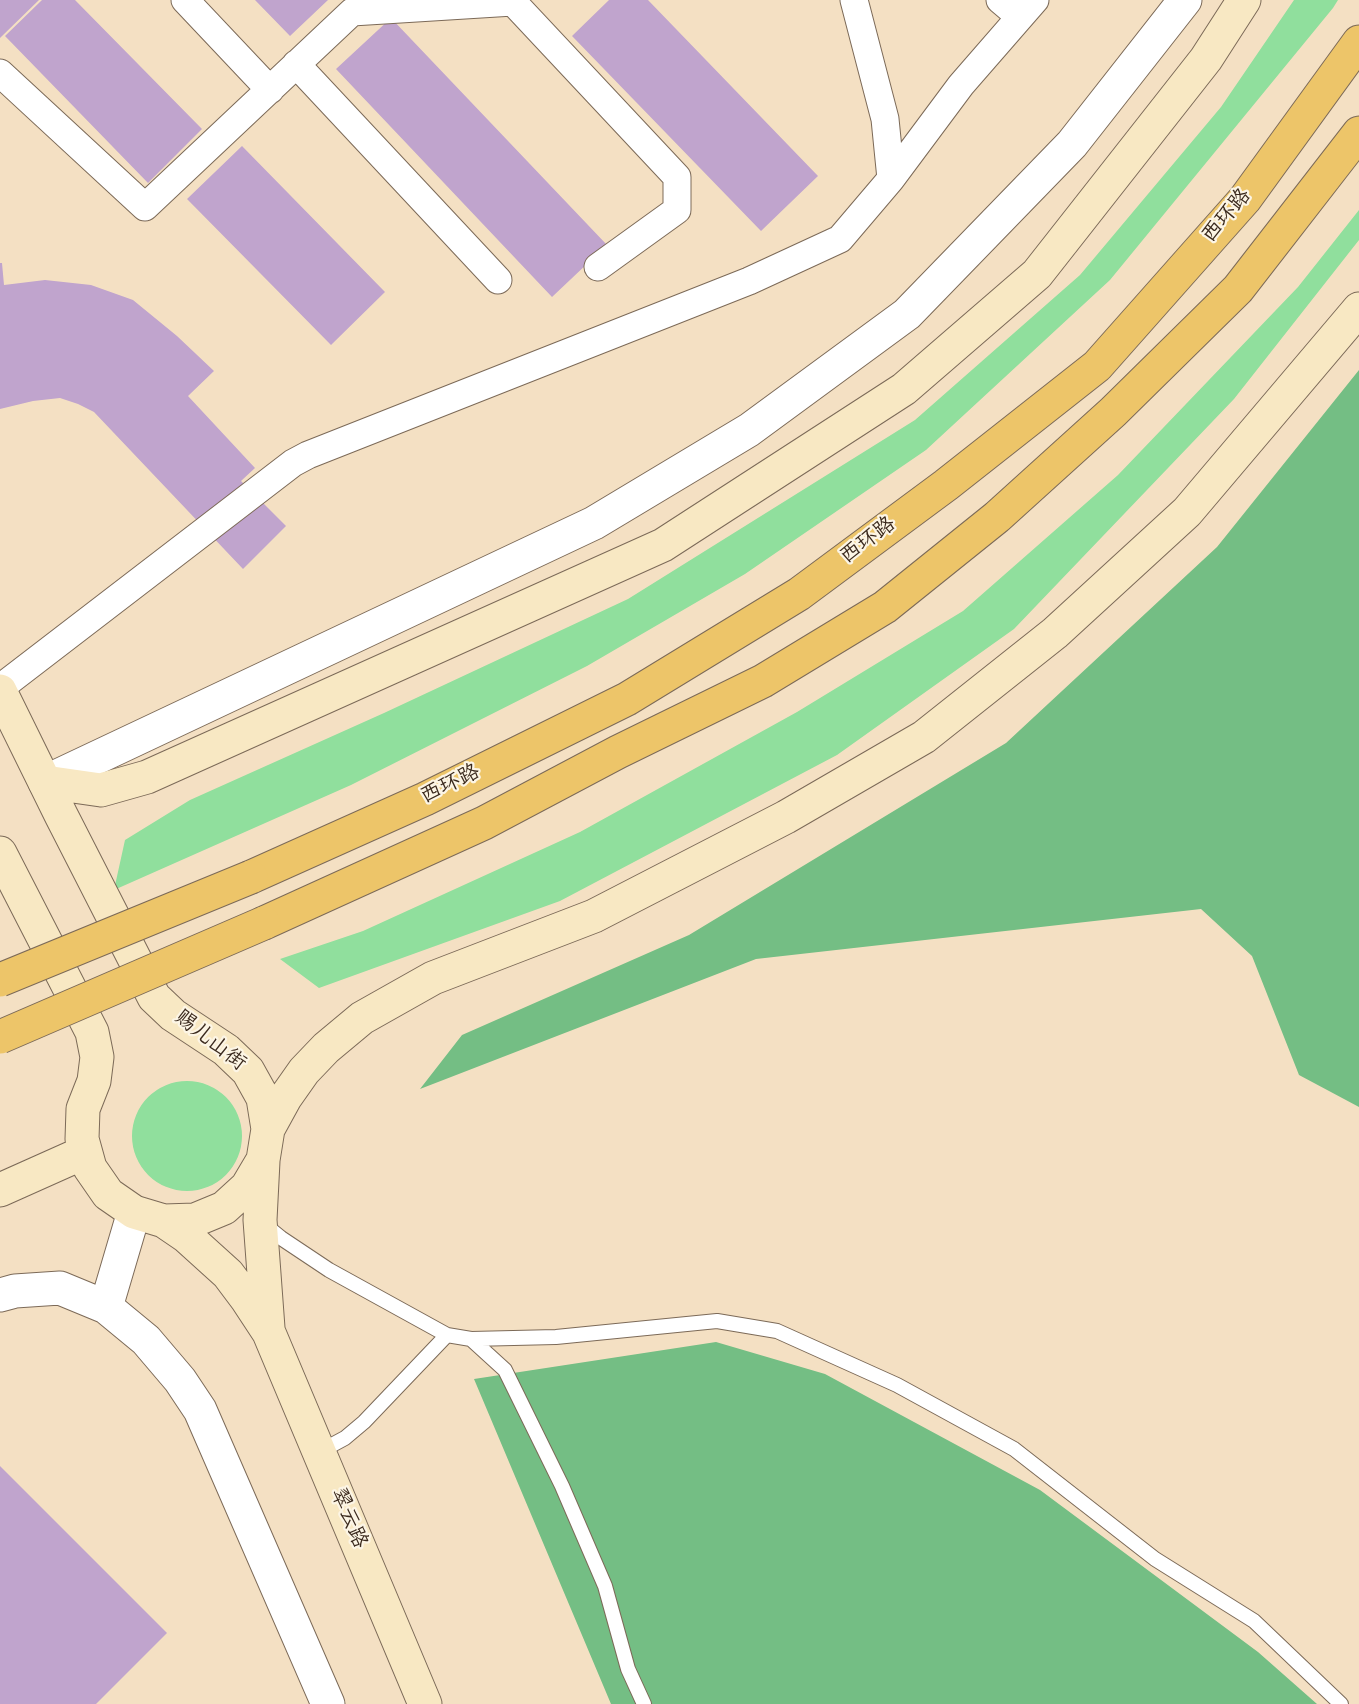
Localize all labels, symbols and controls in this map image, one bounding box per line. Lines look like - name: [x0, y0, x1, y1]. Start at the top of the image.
- street label: 西环路: [1198, 185, 1258, 249]
- street label: 西环路: [836, 513, 902, 571]
- street label: 西环路: [417, 761, 485, 811]
- street label: 赐儿山街: [168, 1006, 250, 1078]
- street label: 翠云路: [323, 1485, 371, 1553]

